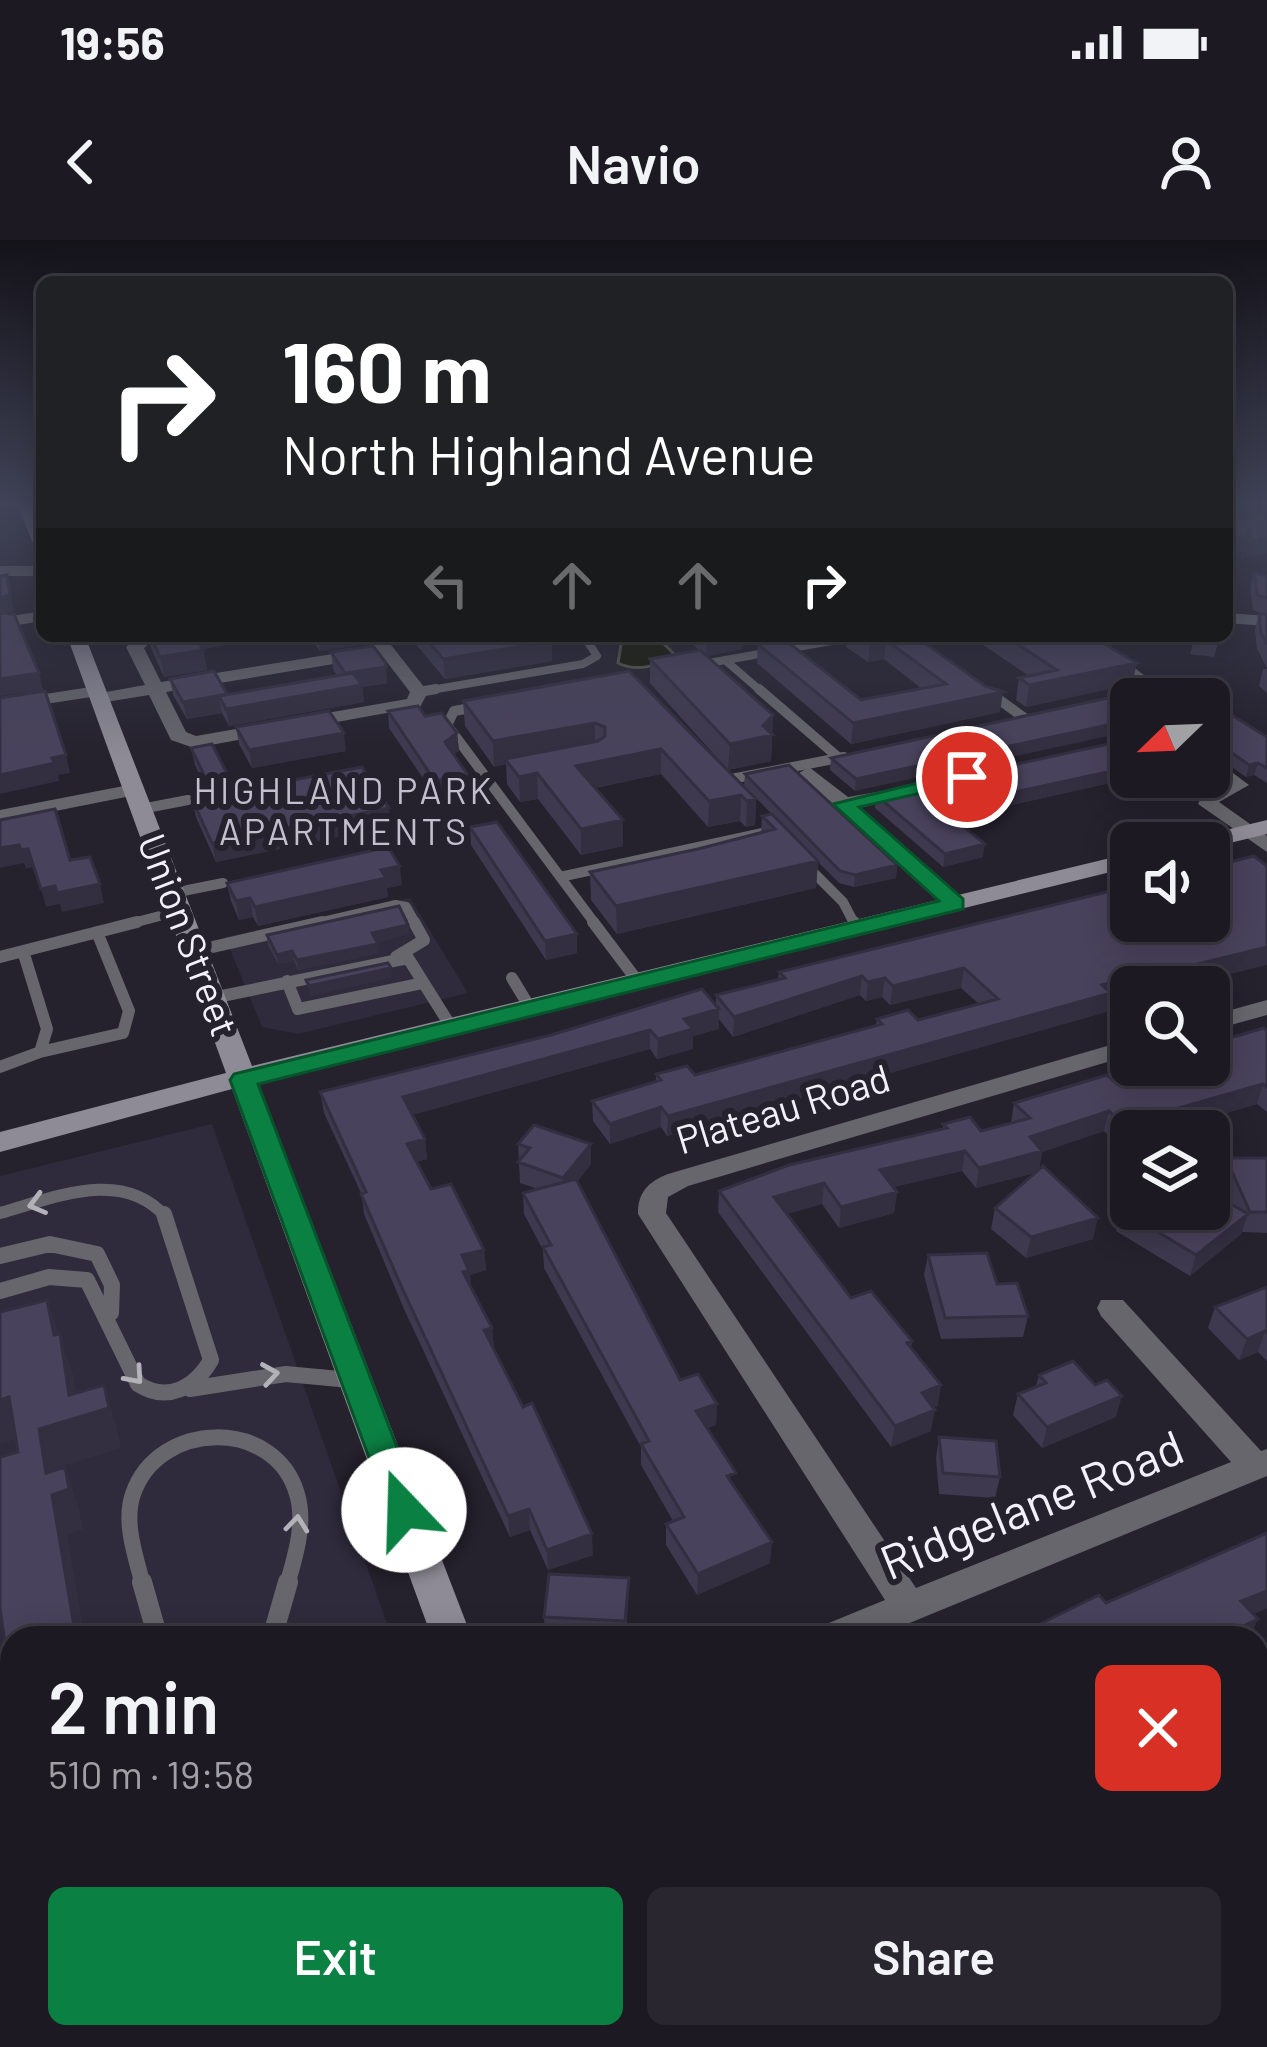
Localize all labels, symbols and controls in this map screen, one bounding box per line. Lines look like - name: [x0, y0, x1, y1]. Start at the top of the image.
- text: 19:56: [60, 15, 165, 69]
- icon: back: [48, 129, 114, 195]
- icon: person: [1153, 129, 1219, 195]
- text: Navio: [566, 130, 701, 195]
- text: 160 m: [282, 319, 492, 420]
- icon: right: [84, 324, 240, 480]
- text: North Highland Avenue: [282, 421, 816, 486]
- icon: left: [413, 552, 479, 618]
- icon: ahead: [539, 552, 605, 618]
- icon: ahead: [665, 552, 731, 618]
- icon: right: [791, 552, 857, 618]
- north arrow: [1110, 678, 1230, 798]
- map controls: [1110, 678, 1230, 1230]
- pin: [916, 726, 1018, 828]
- icon: arrive: [934, 744, 1000, 810]
- district label: HIGHLAND PARK APARTMENTS: [194, 768, 494, 852]
- button: sound: [1110, 822, 1230, 942]
- street label: Union Street: [129, 827, 249, 1042]
- button: search: [1110, 966, 1230, 1086]
- street label: Plateau Road: [670, 1053, 895, 1162]
- button: layers: [1110, 1110, 1230, 1230]
- one-way arrow: [28, 1189, 48, 1214]
- one-way arrow: [121, 1362, 143, 1384]
- one-way arrow: [261, 1362, 280, 1388]
- street label: Ridgelane Road: [871, 1416, 1191, 1590]
- position arrow: [341, 1447, 467, 1573]
- one-way arrow: [283, 1514, 309, 1534]
- text: 2 min: [48, 1662, 219, 1748]
- button: close: [1095, 1665, 1221, 1791]
- text: 510 m · 19:58: [48, 1750, 254, 1797]
- button: Exit: [48, 1887, 623, 2025]
- button: Share: [647, 1887, 1221, 2025]

